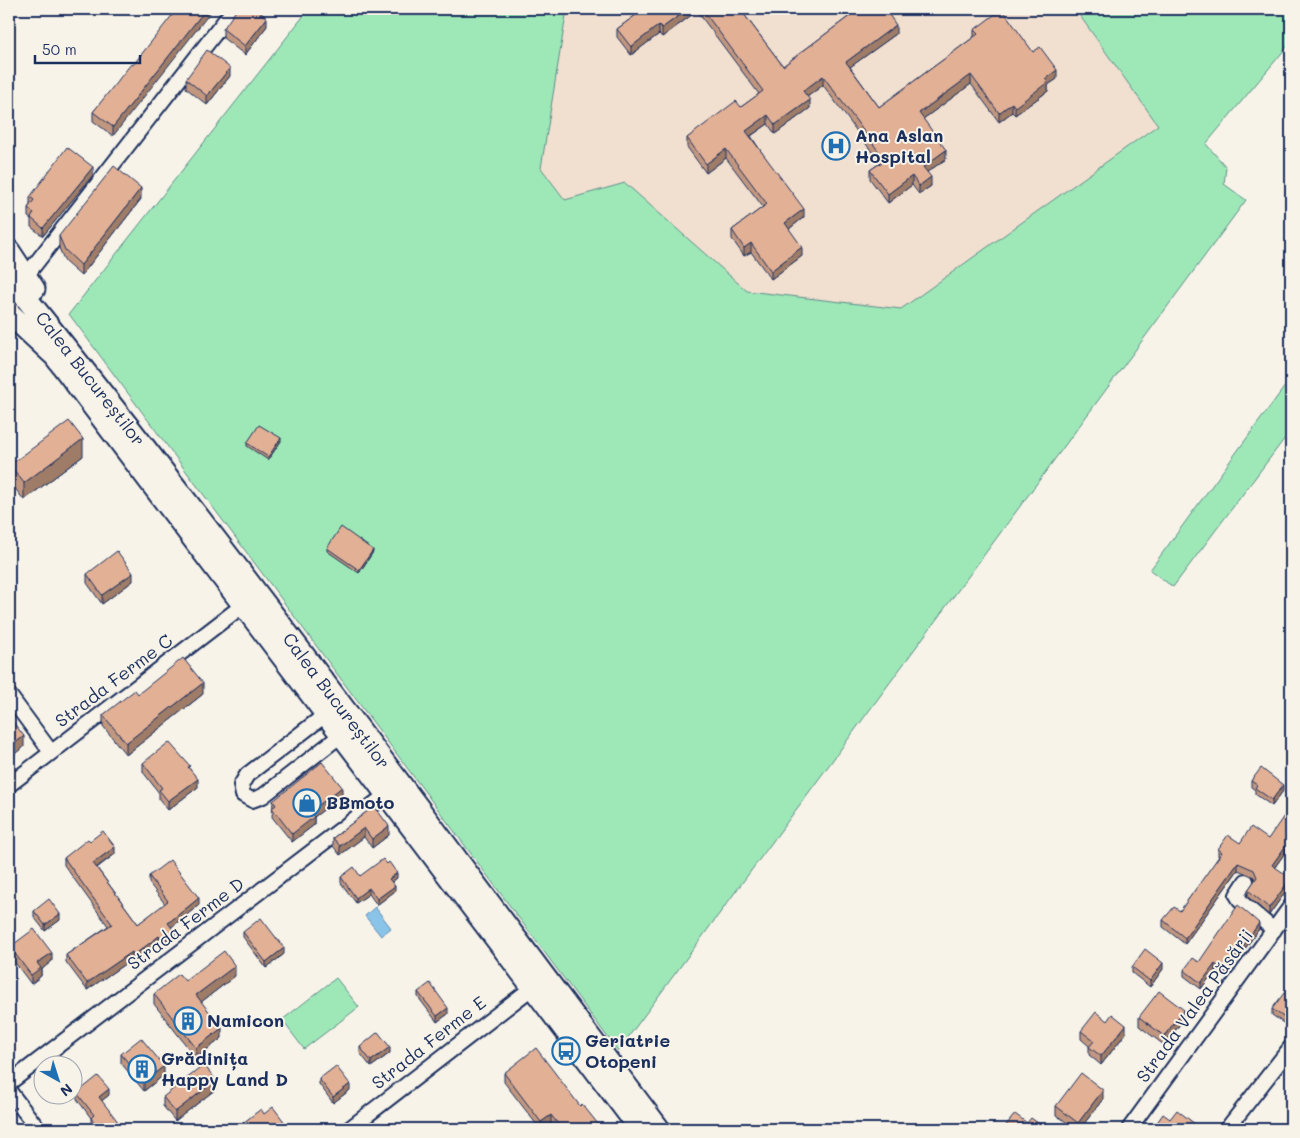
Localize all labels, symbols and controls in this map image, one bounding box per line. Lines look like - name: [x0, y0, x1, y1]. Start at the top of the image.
- scale bar: [35, 32, 140, 64]
- text: 50 m: [42, 39, 77, 59]
- place label: Ana Aslan Hospital: [855, 123, 943, 168]
- hospital icon: Ana Aslan Hospital: [821, 131, 851, 161]
- street label: Calea Bucureștilor: [31, 306, 151, 451]
- street label: Calea Bucureștilor: [278, 627, 396, 773]
- street label: Strada Ferme C: [50, 628, 177, 732]
- shop icon: BBmoto: [292, 788, 322, 818]
- place label: BBmoto: [326, 790, 394, 814]
- street label: Strada Ferme D: [122, 871, 249, 975]
- street label: Strada Valea Păsării: [1130, 924, 1258, 1087]
- street label: Strada Ferme E: [366, 990, 490, 1094]
- building icon: Namicon: [173, 1006, 203, 1036]
- place label: Namicon: [207, 1008, 284, 1032]
- place label: Geriatrie Otopeni: [585, 1028, 671, 1073]
- bus stop icon: Geriatrie Otopeni: [551, 1036, 581, 1066]
- place label: Grădinița Happy Land D: [161, 1046, 288, 1091]
- building icon: Grădinița Happy Land D: [127, 1054, 157, 1084]
- north arrow: [32, 1056, 82, 1106]
- text: N: [56, 1080, 77, 1101]

